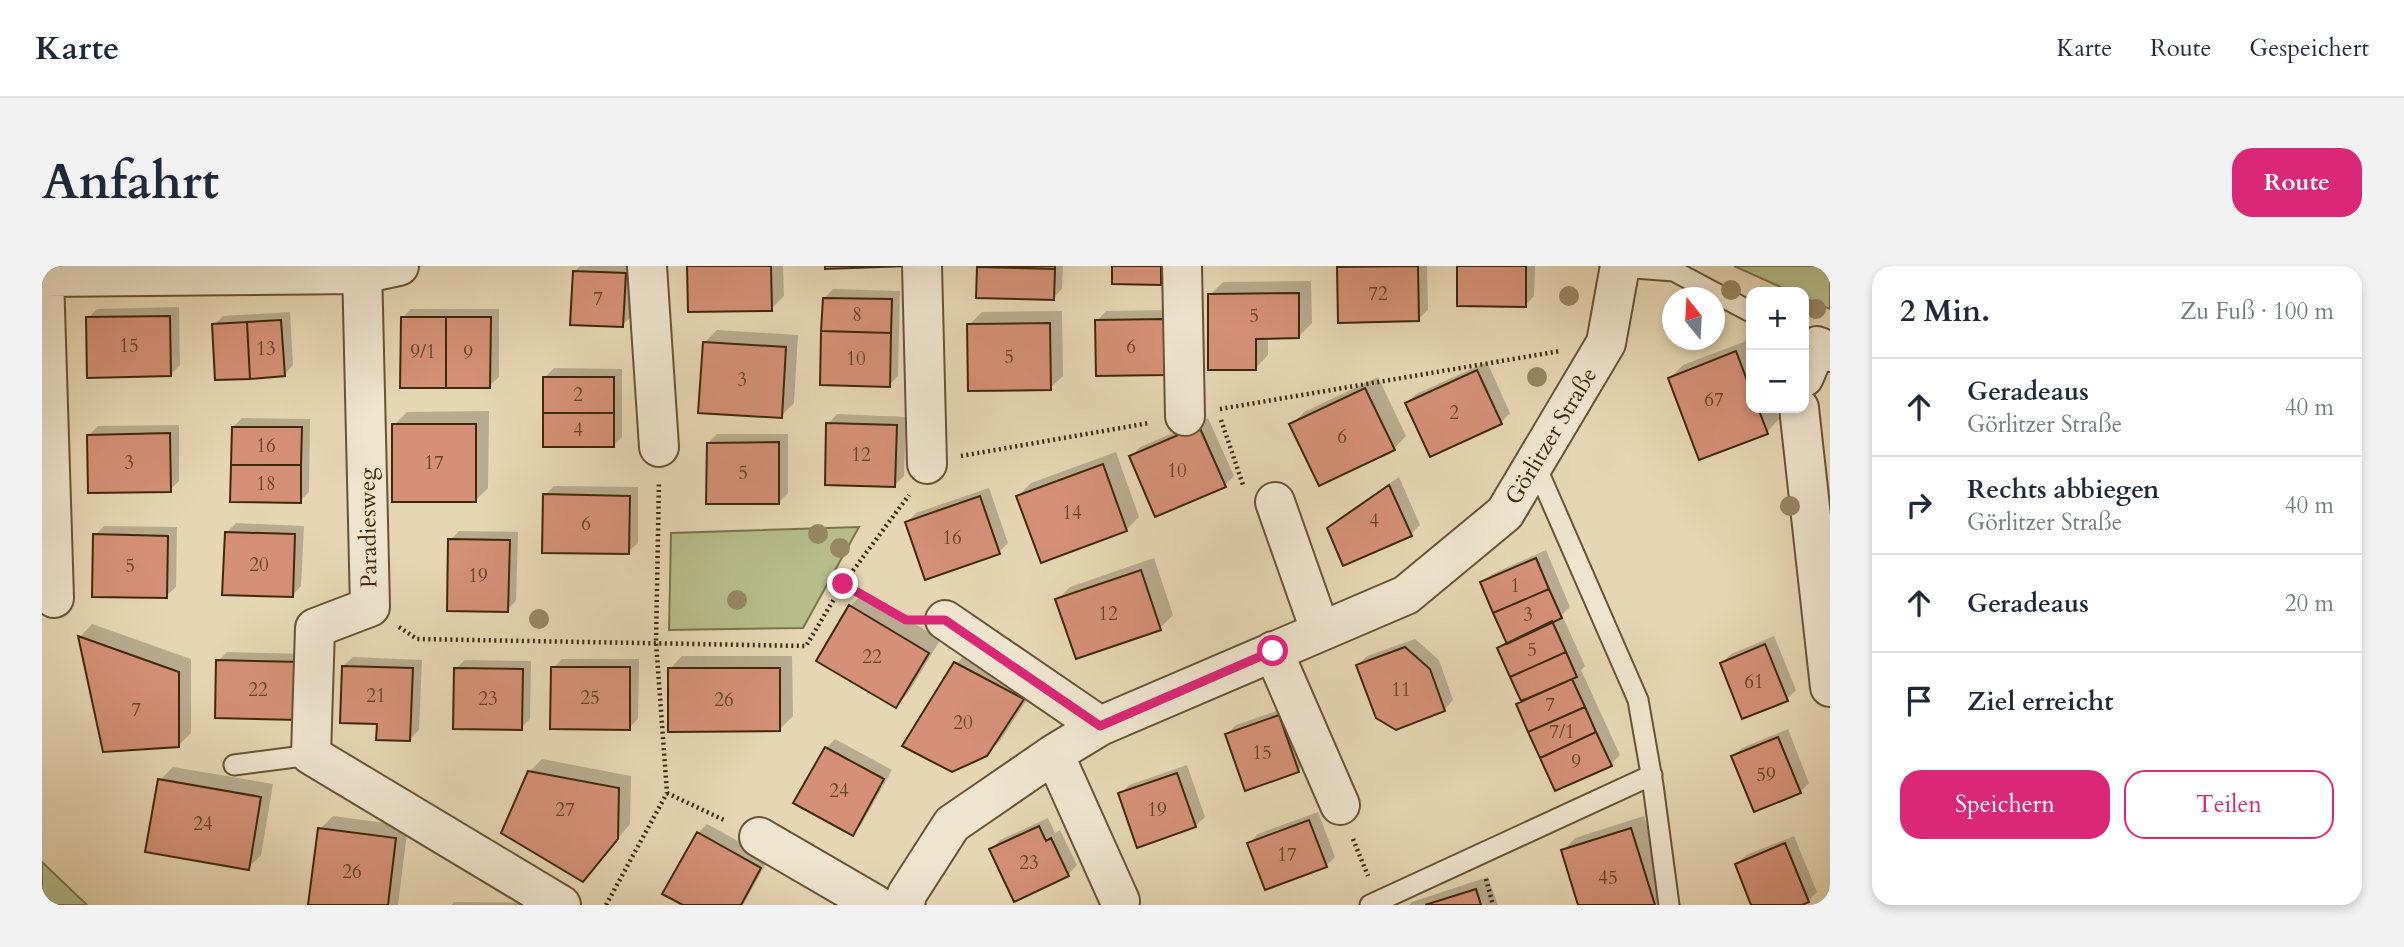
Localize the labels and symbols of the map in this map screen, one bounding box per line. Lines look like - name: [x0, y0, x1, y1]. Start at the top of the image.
- house number: 72: [1368, 281, 1388, 307]
- house number: 7: [593, 286, 603, 312]
- north arrow: [1662, 287, 1725, 350]
- house number: 8: [852, 302, 862, 328]
- house number: 5: [1249, 303, 1259, 329]
- house number: 15: [119, 333, 139, 359]
- house number: 6: [1126, 334, 1136, 360]
- house number: 13: [256, 336, 276, 362]
- house number: 9/1: [410, 339, 436, 365]
- house number: 9: [463, 340, 473, 366]
- house number: 5: [1004, 344, 1014, 370]
- house number: 10: [846, 346, 866, 372]
- street label: Görlitzer Straße: [1498, 362, 1604, 510]
- house number: 3: [737, 367, 747, 393]
- house number: 2: [573, 382, 583, 408]
- house number: 67: [1704, 387, 1724, 413]
- house number: 2: [1449, 400, 1459, 426]
- house number: 4: [573, 417, 583, 443]
- house number: 6: [1337, 424, 1347, 450]
- house number: 16: [256, 433, 276, 459]
- house number: 12: [851, 442, 871, 468]
- house number: 3: [124, 450, 134, 476]
- house number: 17: [424, 450, 444, 476]
- house number: 10: [1167, 458, 1187, 484]
- house number: 5: [738, 460, 748, 486]
- street label: Paradiesweg: [351, 467, 385, 589]
- house number: 18: [256, 471, 276, 497]
- house number: 14: [1062, 500, 1082, 526]
- house number: 4: [1369, 508, 1379, 534]
- house number: 6: [581, 511, 591, 537]
- house number: 16: [942, 525, 962, 551]
- house number: 20: [249, 552, 269, 578]
- house number: 5: [125, 553, 135, 579]
- house number: 19: [468, 563, 488, 589]
- route end: [827, 568, 858, 599]
- house number: 1: [1510, 573, 1520, 599]
- house number: 12: [1098, 601, 1118, 627]
- house number: 3: [1523, 602, 1533, 628]
- route start: [1257, 635, 1288, 666]
- house number: 5: [1527, 637, 1537, 663]
- house number: 22: [862, 644, 882, 670]
- house number: 61: [1744, 669, 1764, 695]
- house number: 22: [248, 677, 268, 703]
- house number: 11: [1391, 677, 1411, 703]
- house number: 21: [366, 683, 386, 709]
- house number: 25: [580, 685, 600, 711]
- house number: 23: [478, 686, 498, 712]
- house number: 26: [714, 687, 734, 713]
- house number: 7: [1545, 692, 1555, 718]
- house number: 7: [131, 697, 141, 723]
- house number: 20: [953, 710, 973, 736]
- house number: 7/1: [1549, 719, 1575, 745]
- house number: 15: [1252, 740, 1272, 766]
- house number: 9: [1571, 749, 1581, 775]
- house number: 59: [1756, 762, 1776, 788]
- house number: 24: [829, 778, 849, 804]
- house number: 27: [555, 797, 575, 823]
- house number: 19: [1147, 797, 1167, 823]
- house number: 24: [193, 811, 213, 837]
- house number: 17: [1277, 842, 1297, 868]
- house number: 23: [1019, 850, 1039, 876]
- house number: 26: [342, 859, 362, 885]
- house number: 45: [1598, 865, 1618, 891]

